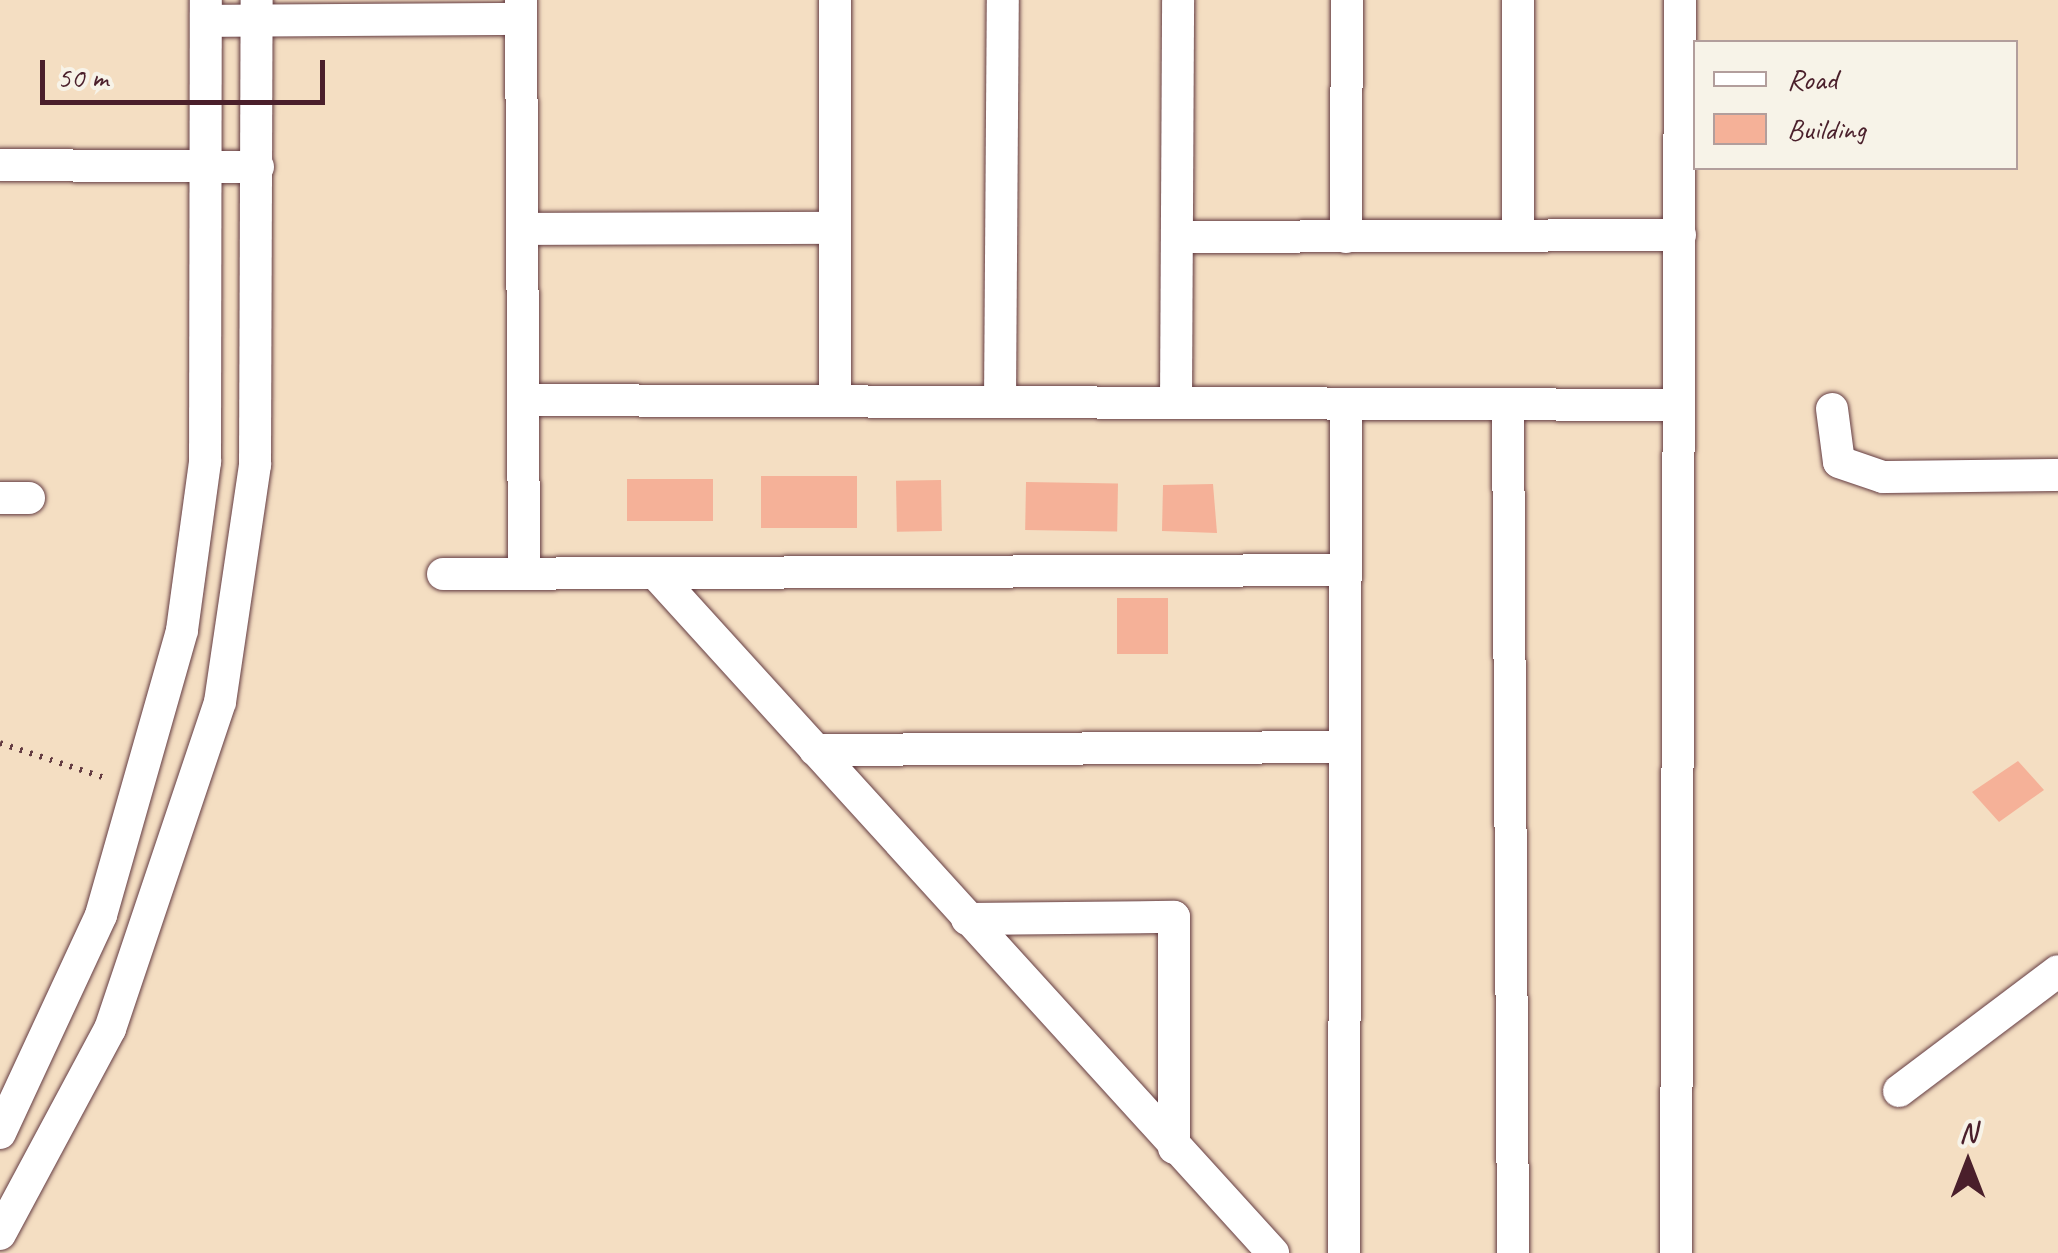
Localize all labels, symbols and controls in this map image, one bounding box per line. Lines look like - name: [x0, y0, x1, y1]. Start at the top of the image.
- scale bar: [45, 40, 330, 102]
- legend: [1693, 40, 2018, 170]
- text: 50 m: [57, 58, 108, 96]
- text: Road: [1787, 60, 1837, 98]
- text: Building: [1787, 110, 1866, 148]
- north arrow: [1918, 1113, 2018, 1213]
- text: N: [1959, 1115, 1977, 1150]

